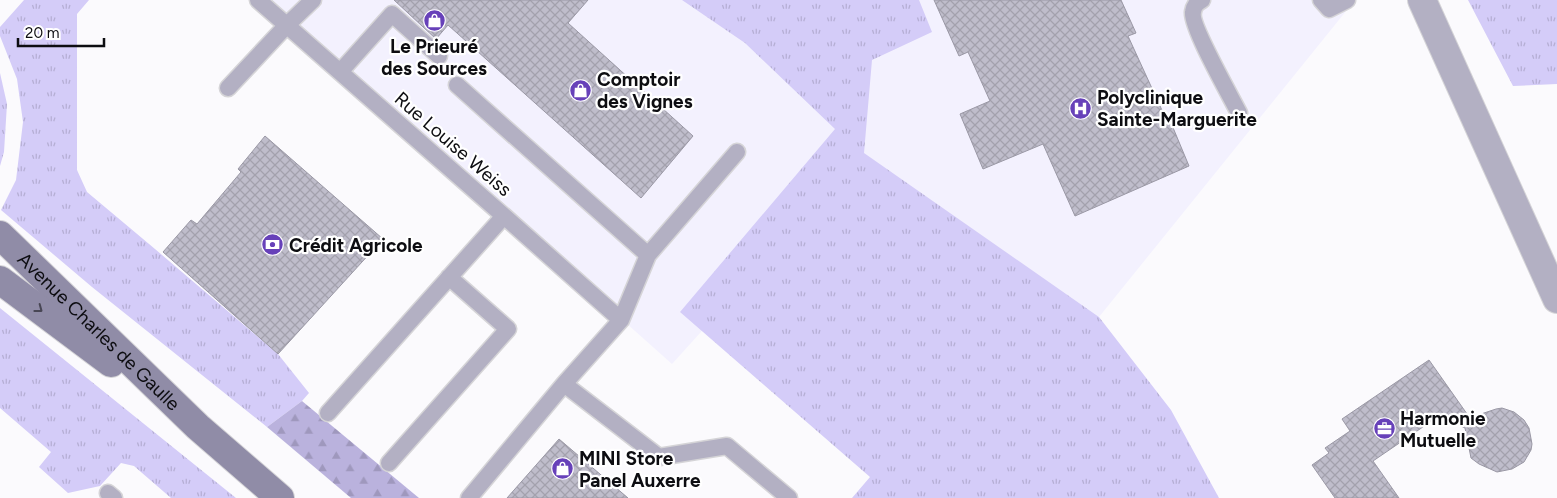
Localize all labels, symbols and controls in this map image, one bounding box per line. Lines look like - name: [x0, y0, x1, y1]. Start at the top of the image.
- shop icon: Le Prieuré des Sources: [422, 8, 446, 32]
- scale bar: [18, 15, 104, 47]
- text: 20 m: [25, 24, 59, 42]
- place label: Le Prieuré des Sources: [381, 35, 487, 80]
- place label: Comptoir des Vignes: [597, 68, 693, 113]
- shop icon: Comptoir des Vignes: [569, 78, 593, 102]
- place label: Polyclinique Sainte-Marguerite: [1097, 86, 1257, 131]
- street label: Rue Louise Weiss: [390, 87, 516, 201]
- hospital icon: Polyclinique Sainte-Marguerite: [1069, 96, 1093, 120]
- bank icon: Crédit Agricole: [261, 233, 285, 257]
- place label: Crédit Agricole: [289, 234, 423, 257]
- street label: Avenue Charles de Gaulle: [13, 247, 185, 415]
- one-way arrow: [33, 303, 43, 312]
- place label: Harmonie Mutuelle: [1400, 407, 1486, 452]
- office icon: Harmonie Mutuelle: [1372, 417, 1396, 441]
- place label: MINI Store Panel Auxerre: [579, 447, 701, 492]
- shop icon: MINI Store Panel Auxerre: [551, 457, 575, 481]

